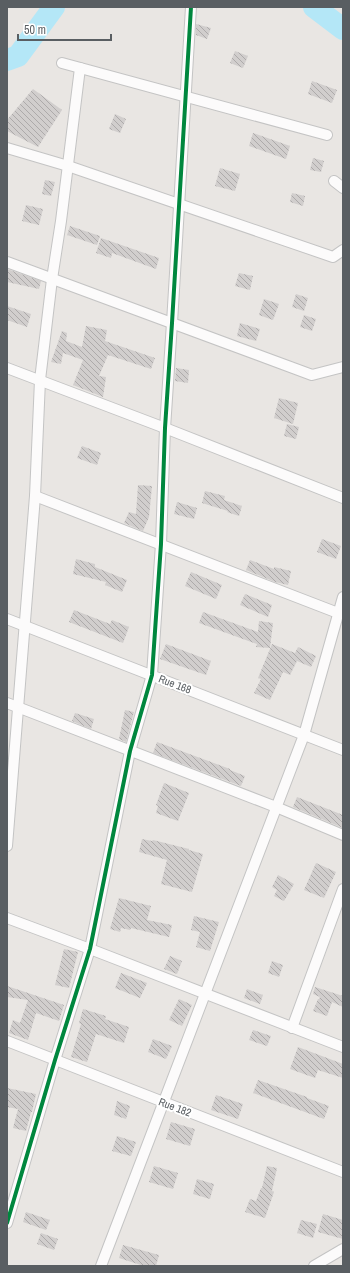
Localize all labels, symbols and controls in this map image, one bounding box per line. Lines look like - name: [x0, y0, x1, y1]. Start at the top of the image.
- scale bar: [18, 16, 111, 42]
- text: 50 m: [24, 22, 46, 38]
- street label: Rue 168: [157, 671, 193, 697]
- street label: Rue 182: [157, 1094, 193, 1120]

